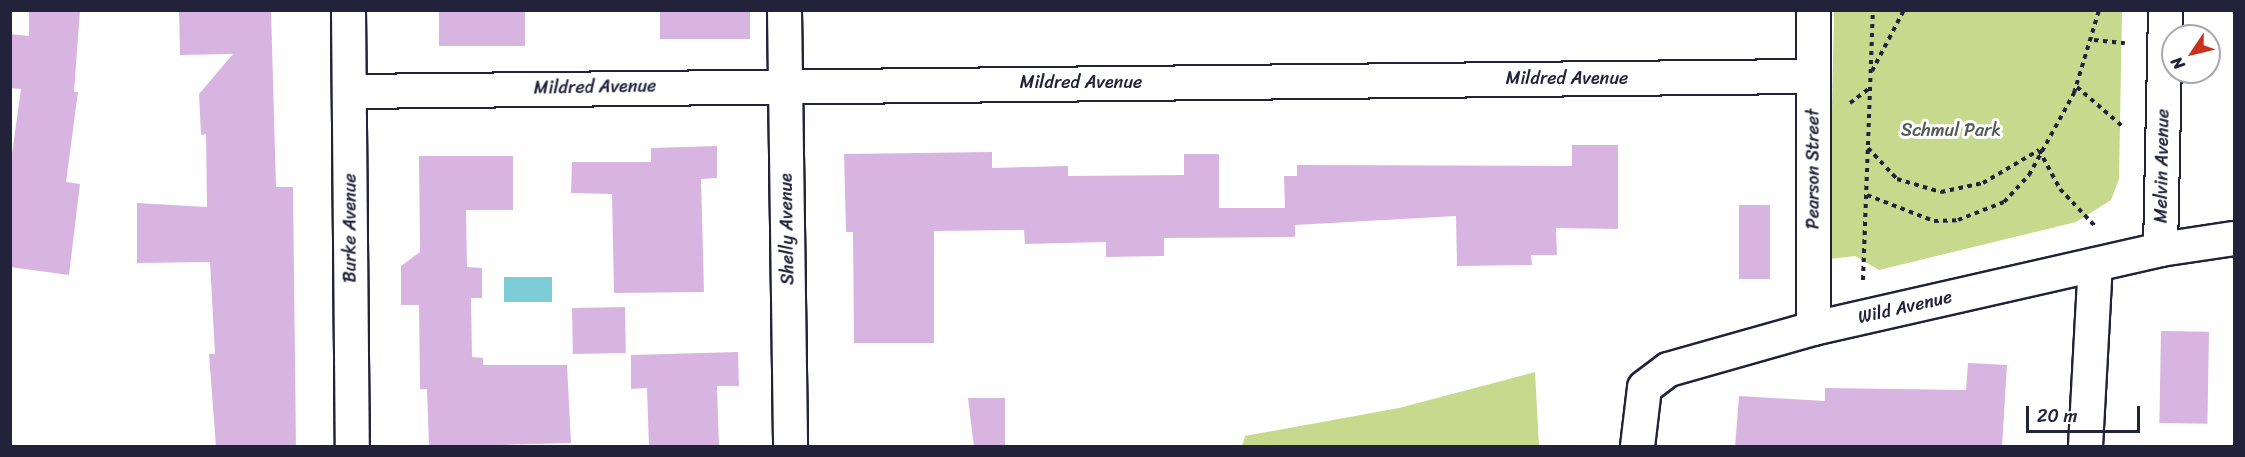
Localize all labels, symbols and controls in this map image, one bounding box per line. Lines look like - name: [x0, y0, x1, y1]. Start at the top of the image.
- north arrow: [2161, 24, 2221, 84]
- text: N: [2162, 51, 2193, 76]
- street label: Mildred Avenue: [1506, 67, 1628, 89]
- street label: Mildred Avenue: [1020, 71, 1142, 93]
- street label: Mildred Avenue: [534, 75, 656, 99]
- street label: Pearson Street: [1802, 109, 1824, 229]
- street label: Melvin Avenue: [2150, 109, 2174, 223]
- park label: Schmul Park: [1901, 119, 2001, 141]
- street label: Burke Avenue: [339, 173, 361, 283]
- street label: Shelly Avenue: [775, 173, 799, 285]
- street label: Wild Avenue: [1856, 286, 1954, 328]
- scale bar: [2029, 394, 2143, 432]
- text: 20 m: [2037, 400, 2077, 432]

